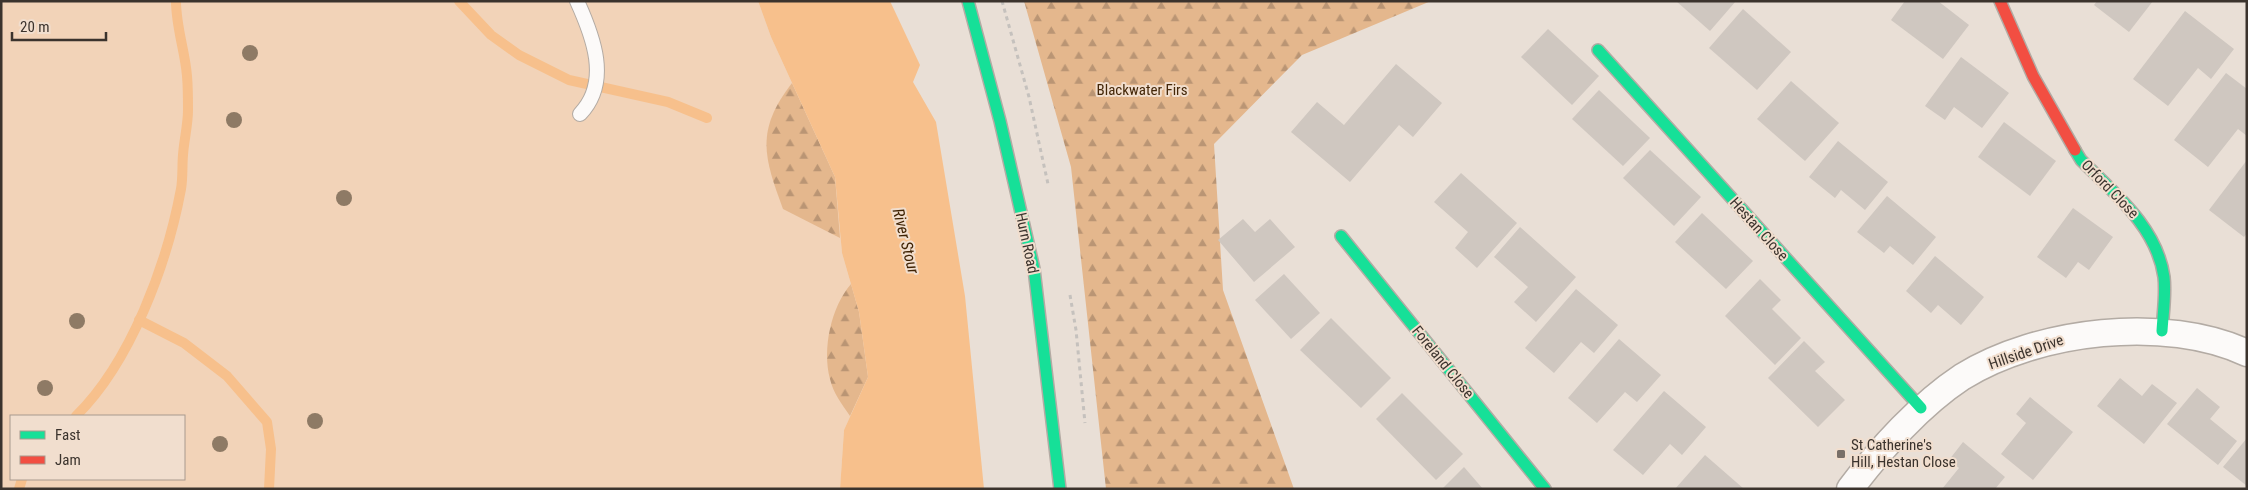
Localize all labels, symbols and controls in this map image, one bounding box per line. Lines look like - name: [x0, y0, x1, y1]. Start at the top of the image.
- scale bar: [12, 10, 106, 42]
- text: 20 m: [20, 18, 50, 36]
- park label: Blackwater Firs: [1097, 81, 1188, 99]
- street label: Orford Close: [2078, 156, 2142, 222]
- street label: Hestan Close: [1726, 194, 1792, 264]
- water label: River Stour: [889, 206, 924, 277]
- street label: Hurn Road: [1012, 211, 1042, 275]
- street label: Foreland Close: [1408, 322, 1478, 402]
- street label: Hillside Drive: [1986, 331, 2066, 373]
- legend: [10, 415, 185, 480]
- text: Fast: [55, 426, 80, 444]
- place label: St Catherine's Hill, Hestan Close: [1851, 436, 1956, 471]
- marker: St Catherine's Hill, Hestan Close: [1835, 448, 1847, 460]
- text: Jam: [55, 451, 81, 469]

